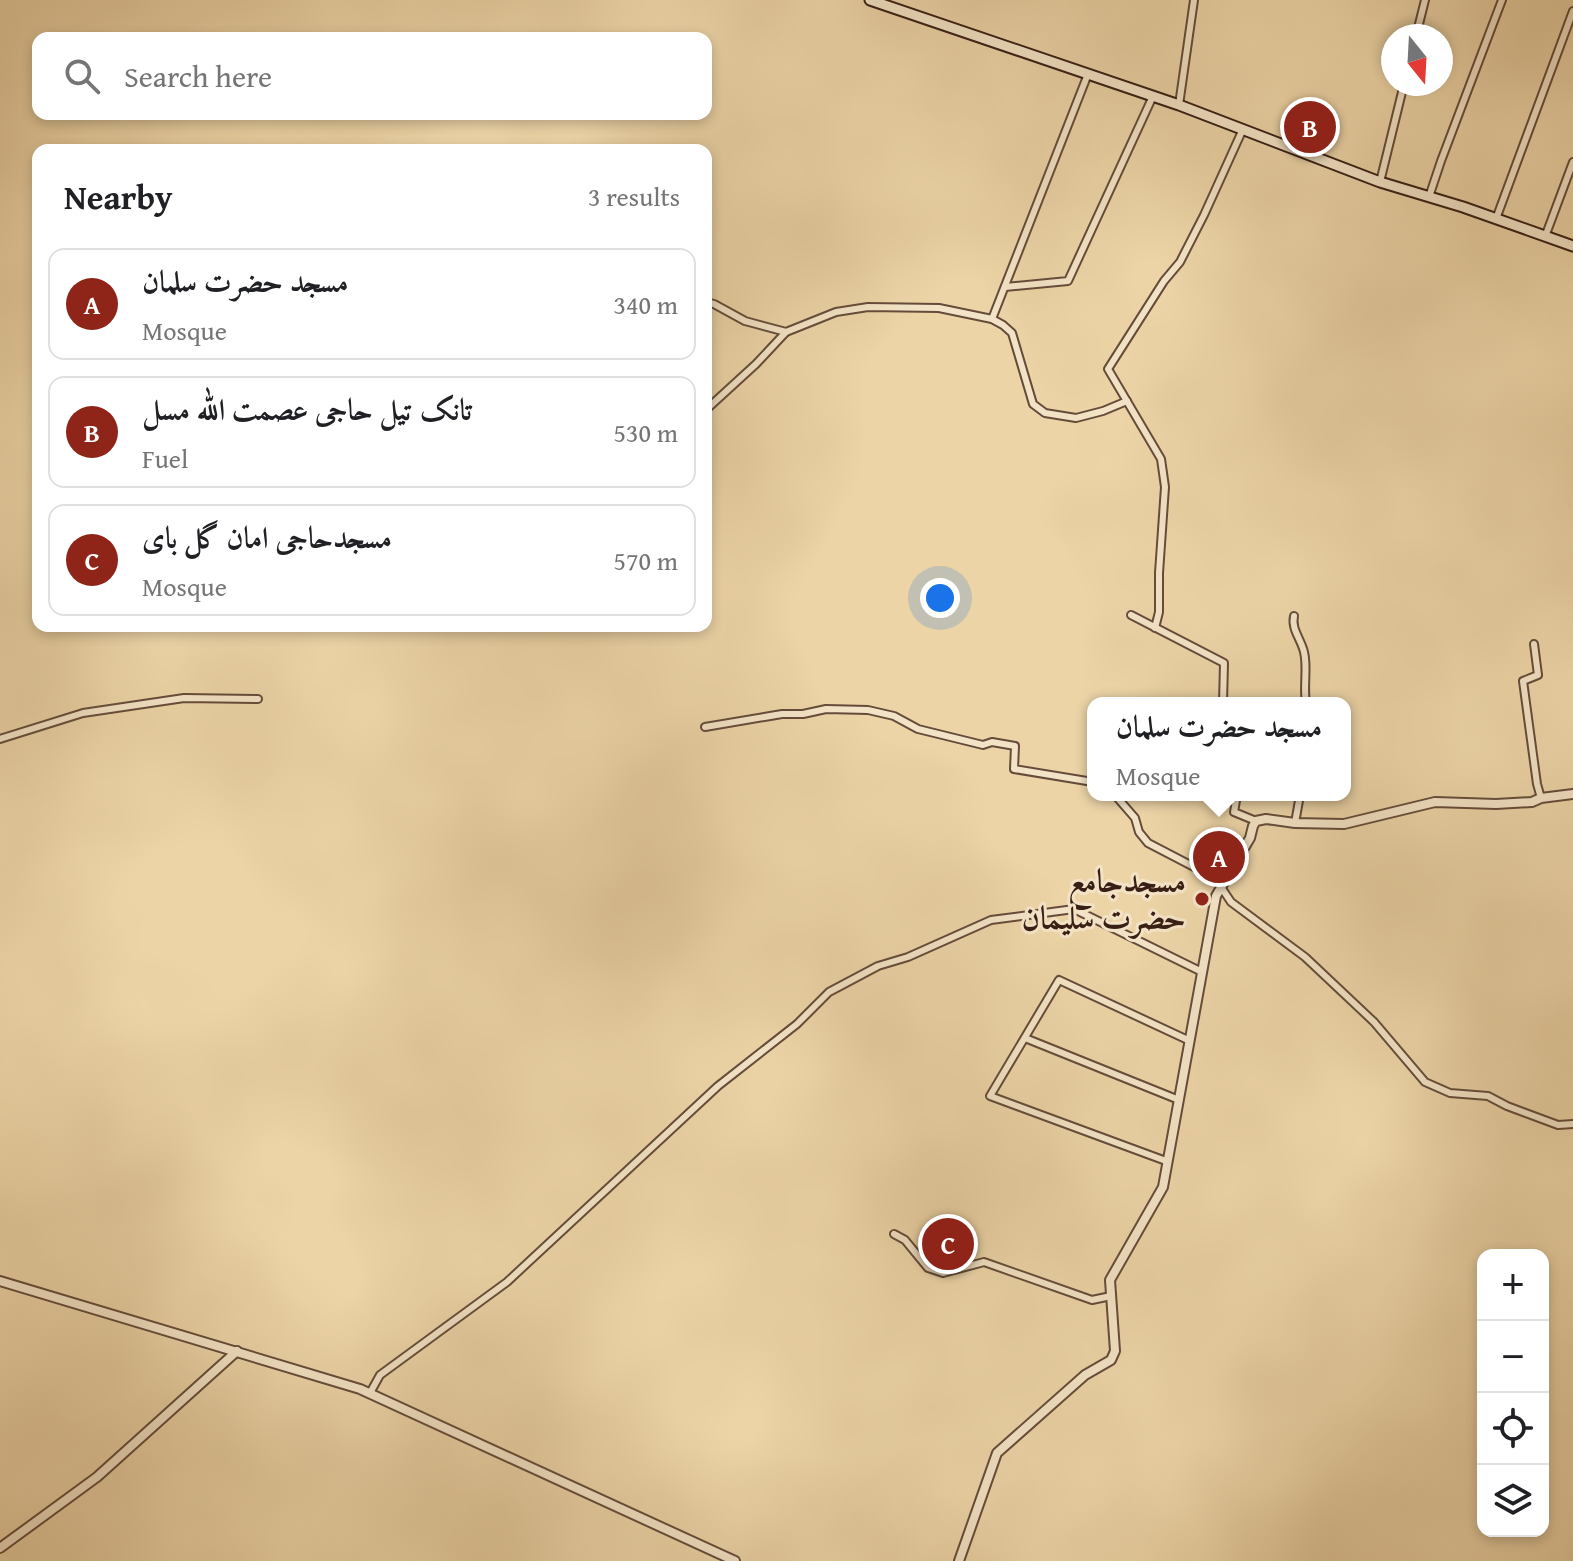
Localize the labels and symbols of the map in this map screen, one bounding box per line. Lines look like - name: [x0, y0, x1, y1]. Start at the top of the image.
- north arrow: [1381, 24, 1453, 96]
- pin: B: [1284, 97, 1336, 157]
- your location: [920, 578, 960, 618]
- pin: A: [1193, 827, 1245, 887]
- place label: مسجدجامع حضرت سلیمان: [1022, 857, 1186, 941]
- marker: مسجدجامع حضرت سلیمان: [1193, 890, 1211, 908]
- pin: C: [922, 1214, 974, 1274]

